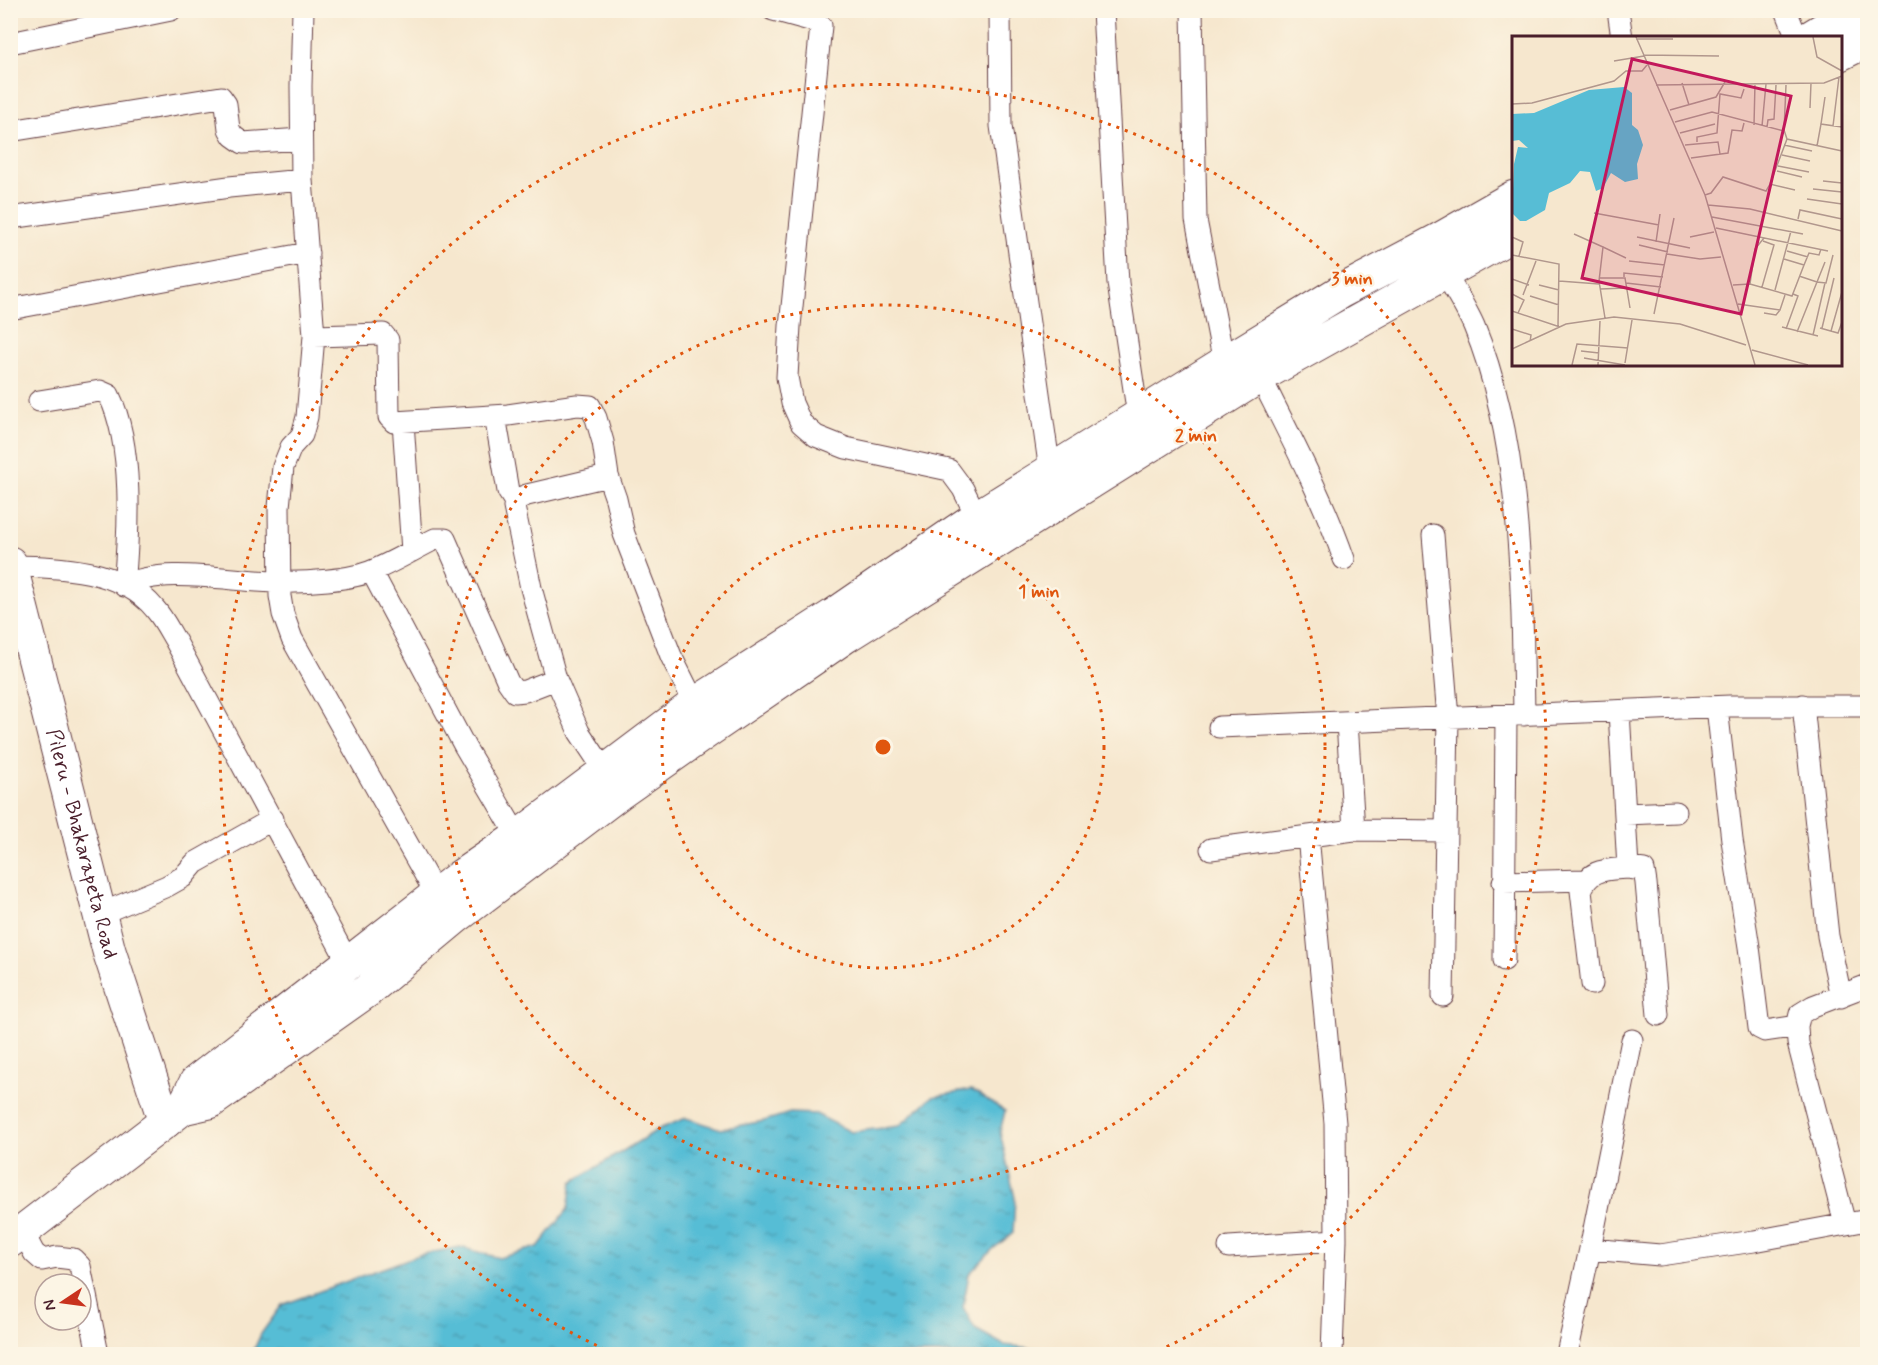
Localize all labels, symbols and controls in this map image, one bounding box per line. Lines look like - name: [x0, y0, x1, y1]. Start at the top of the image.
- inset map: [1512, 36, 1842, 366]
- text: 3 min: [1331, 267, 1373, 291]
- text: 2 min: [1175, 424, 1217, 448]
- text: 1 min: [1018, 580, 1060, 604]
- street label: Pileru - Bhakarapeta Road: [39, 726, 125, 963]
- centre of rings: [873, 737, 893, 757]
- north arrow: [33, 1272, 93, 1332]
- text: N: [38, 1297, 61, 1313]

